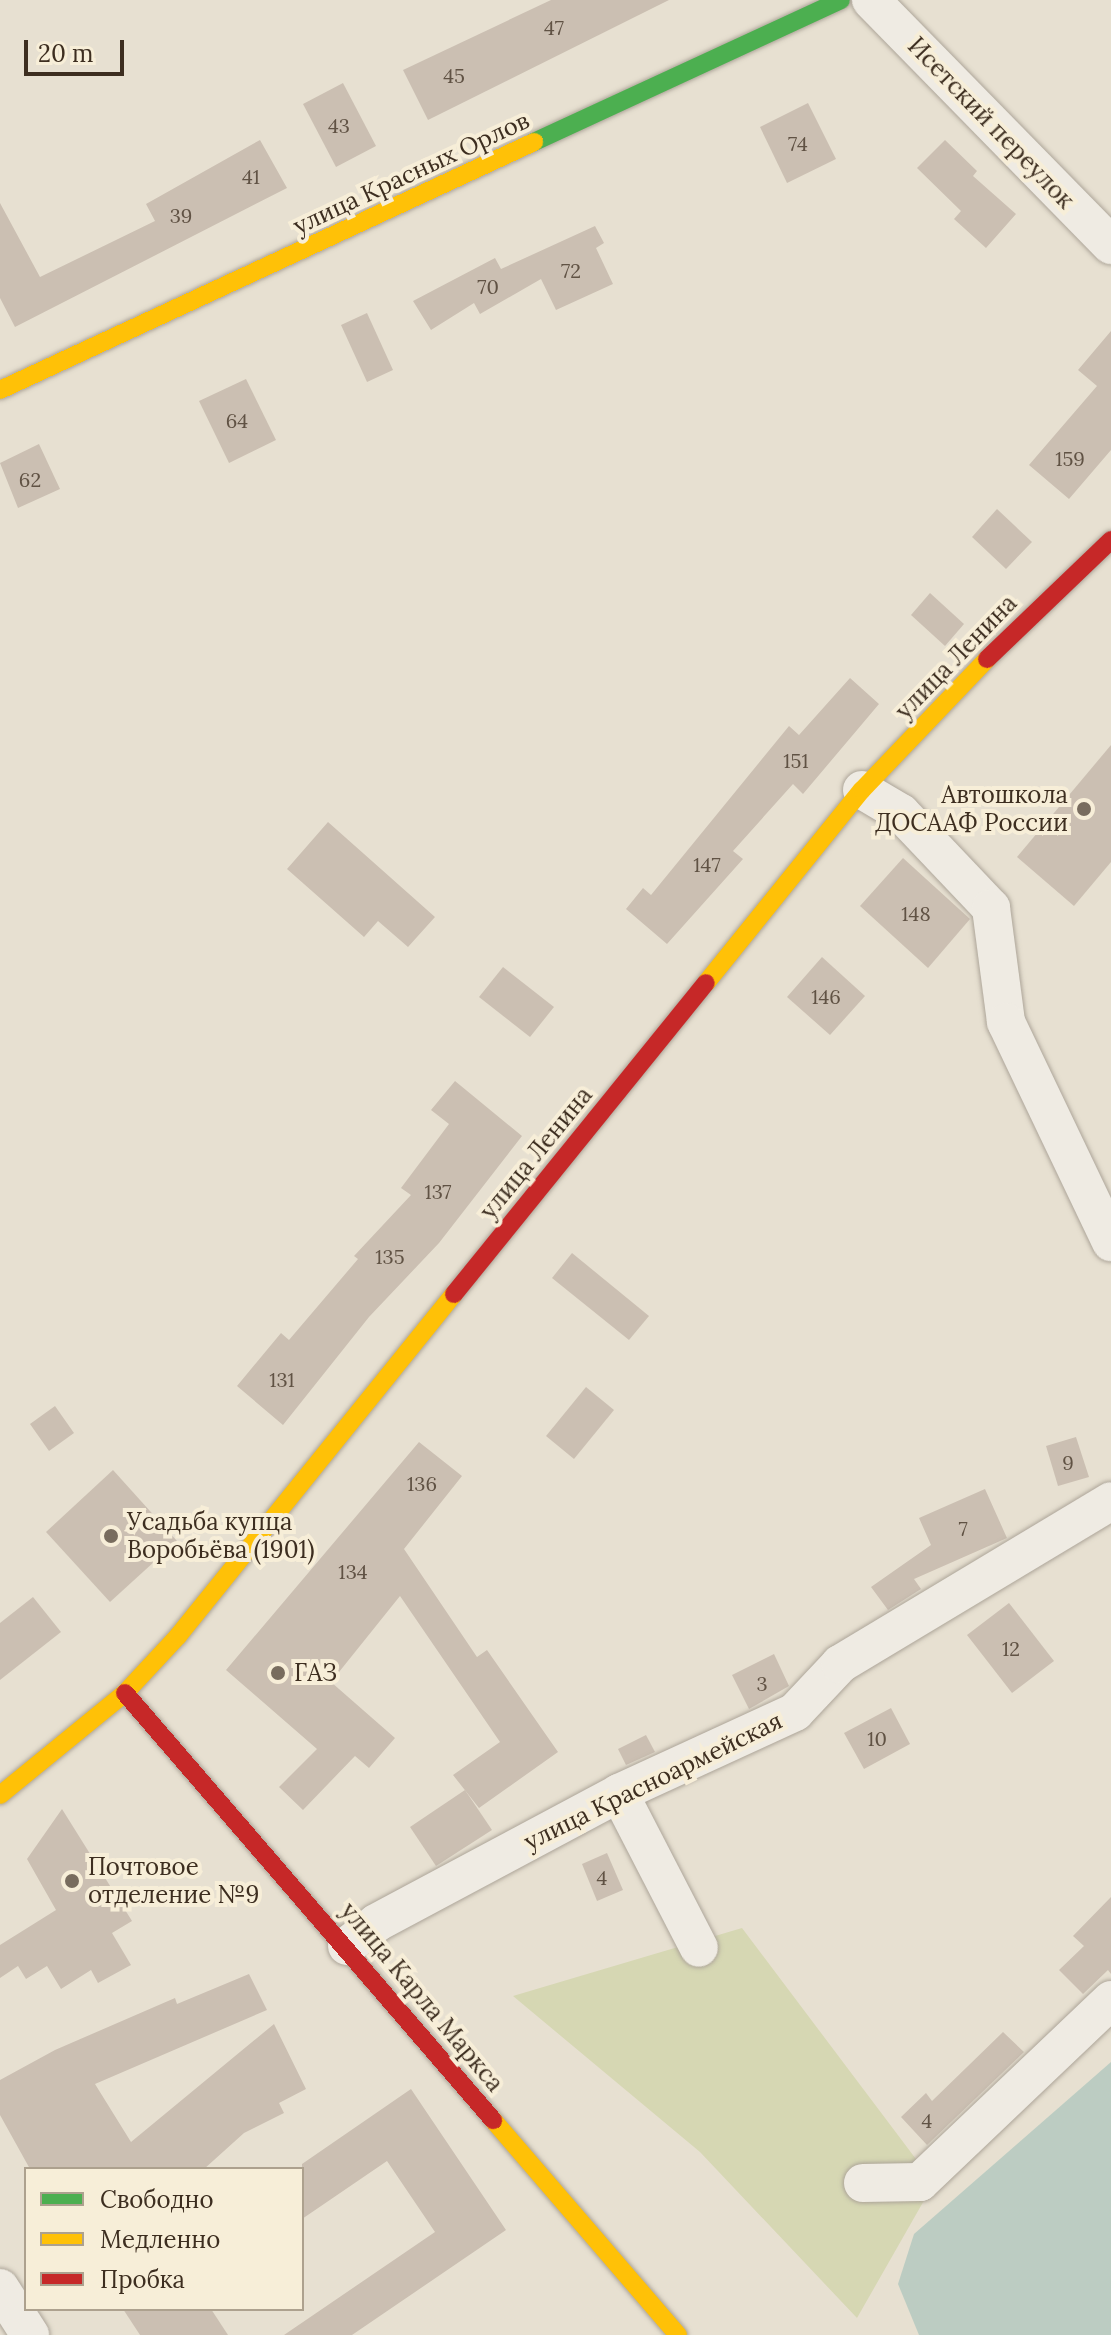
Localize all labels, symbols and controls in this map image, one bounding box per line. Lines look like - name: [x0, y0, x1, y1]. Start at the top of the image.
- house number: 47: [544, 15, 564, 39]
- scale bar: [28, 24, 128, 74]
- street label: Исетский переулок: [902, 31, 1080, 215]
- text: 20 m: [38, 38, 94, 69]
- house number: 45: [443, 63, 465, 87]
- street label: улица Красных Орлов: [288, 106, 534, 240]
- house number: 43: [328, 113, 350, 137]
- house number: 74: [788, 131, 808, 155]
- house number: 41: [242, 164, 260, 188]
- house number: 39: [170, 203, 192, 227]
- house number: 72: [561, 258, 581, 282]
- house number: 70: [477, 274, 499, 298]
- house number: 64: [226, 408, 248, 432]
- house number: 159: [1055, 446, 1085, 470]
- house number: 62: [19, 467, 41, 491]
- street label: улица Ленина: [889, 589, 1023, 725]
- house number: 151: [783, 748, 809, 772]
- place label: Автошкола ДОСААФ России: [875, 781, 1068, 837]
- marker: Автошкола ДОСААФ России: [1075, 800, 1093, 818]
- house number: 147: [693, 852, 721, 876]
- house number: 148: [901, 901, 931, 925]
- house number: 146: [811, 984, 841, 1008]
- street label: улица Ленина: [474, 1081, 598, 1225]
- house number: 137: [424, 1179, 452, 1203]
- house number: 135: [375, 1244, 405, 1268]
- house number: 131: [269, 1367, 295, 1391]
- house number: 9: [1062, 1450, 1074, 1474]
- house number: 136: [407, 1471, 437, 1495]
- place label: Усадьба купца Воробьёва (1901): [127, 1508, 315, 1564]
- house number: 7: [958, 1516, 968, 1540]
- marker: Усадьба купца Воробьёва (1901): [102, 1527, 120, 1545]
- house number: 134: [338, 1559, 368, 1583]
- house number: 12: [1002, 1636, 1020, 1660]
- place label: ГАЗ: [294, 1659, 337, 1687]
- marker: ГАЗ: [269, 1664, 287, 1682]
- house number: 3: [756, 1671, 768, 1695]
- street label: улица Красноармейская: [519, 1706, 787, 1856]
- house number: 10: [867, 1726, 887, 1750]
- place label: Почтовое отделение №9: [88, 1853, 259, 1909]
- house number: 4: [597, 1865, 607, 1889]
- marker: Почтовое отделение №9: [63, 1872, 81, 1890]
- street label: улица Карла Маркса: [335, 1897, 509, 2097]
- house number: 4: [922, 2108, 932, 2132]
- legend: [24, 2167, 304, 2311]
- text: Свободно: [100, 2184, 214, 2215]
- text: Медленно: [100, 2224, 220, 2255]
- text: Пробка: [100, 2264, 185, 2295]

